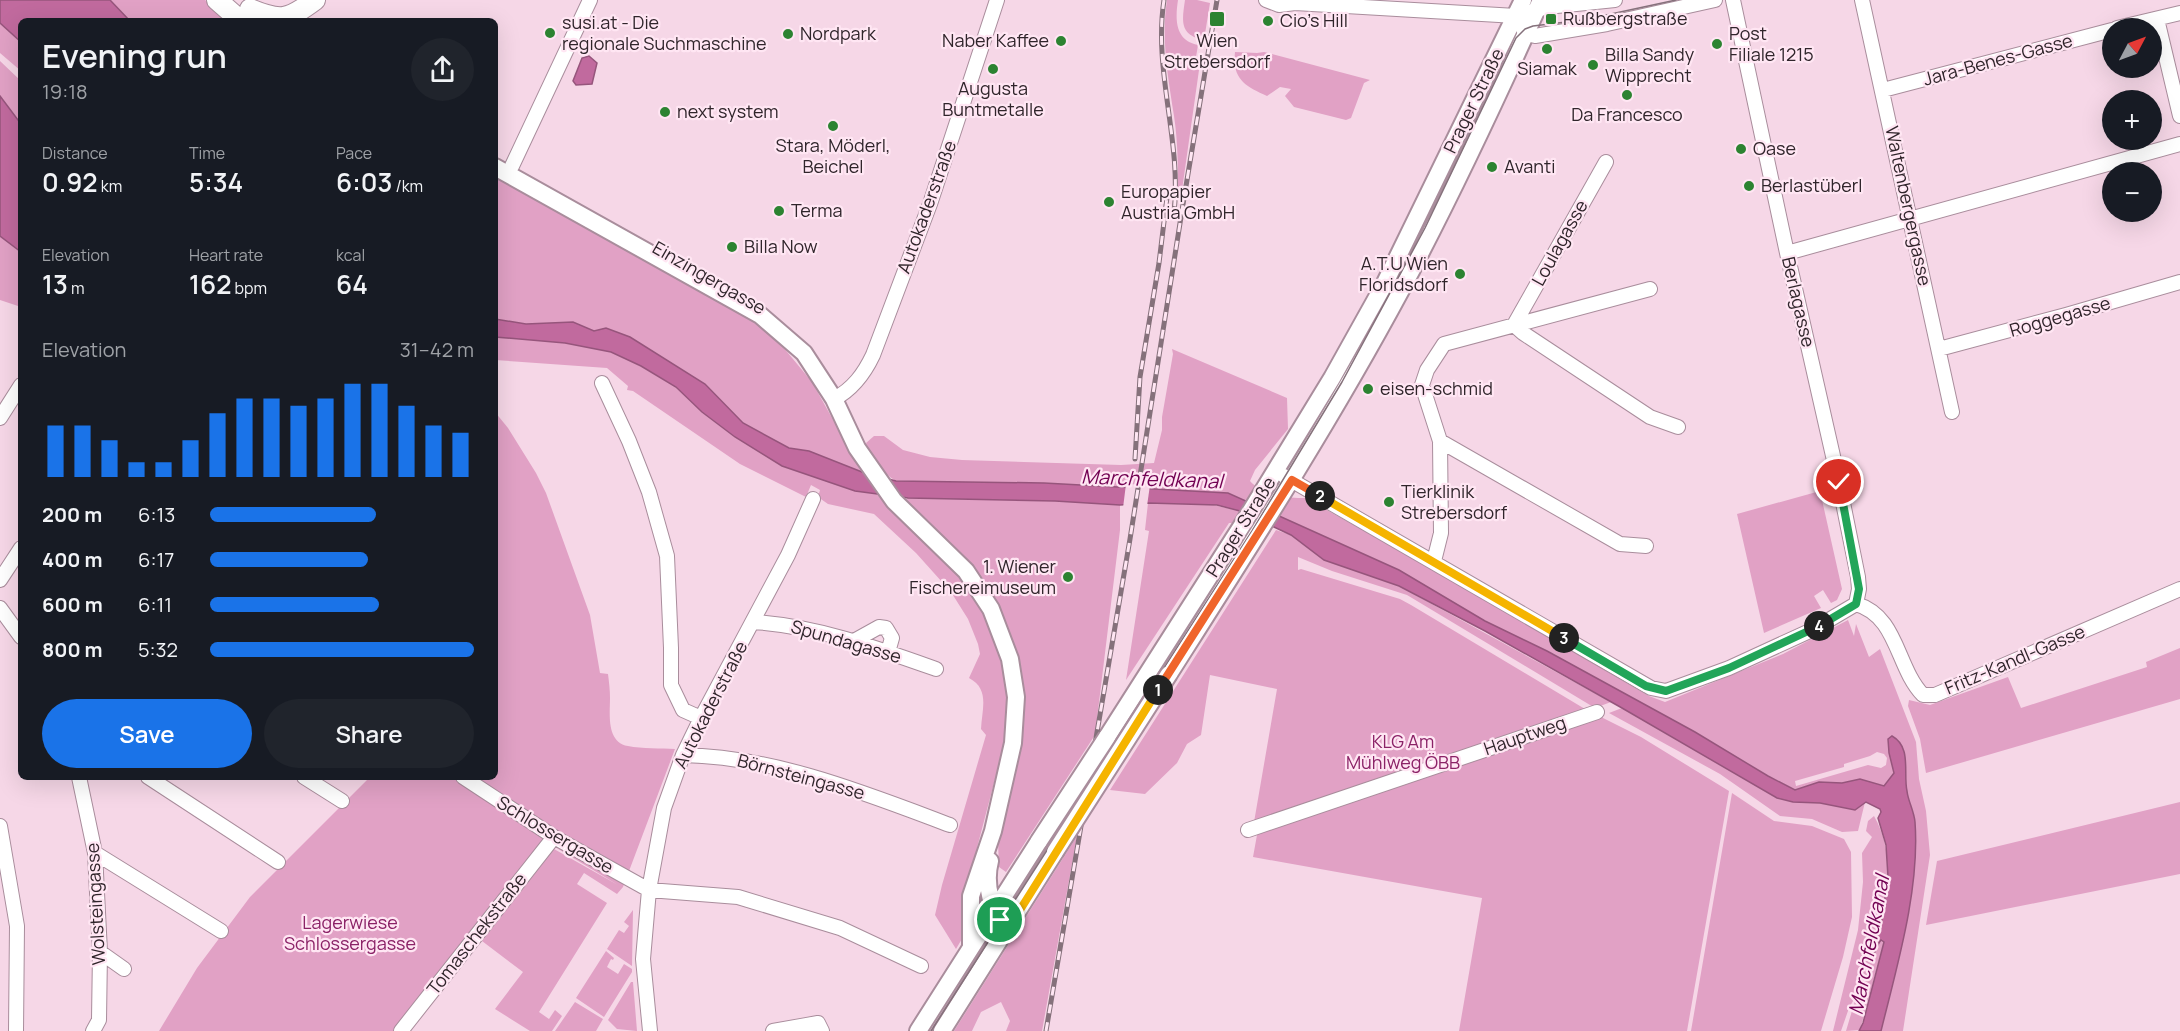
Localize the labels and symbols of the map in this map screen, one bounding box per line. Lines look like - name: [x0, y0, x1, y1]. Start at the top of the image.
- place label: Rußbergstraße: [1563, 6, 1688, 30]
- place label: Cio's Hill: [1280, 8, 1348, 32]
- place label: susi.at - Die regionale Suchmaschine: [562, 10, 767, 55]
- marker: Wien Strebersdorf: [1208, 10, 1226, 28]
- marker: Rußbergstraße: [1544, 12, 1558, 26]
- marker: Cio's Hill: [1261, 14, 1275, 28]
- north arrow: [2102, 18, 2162, 78]
- place label: Nordpark: [800, 21, 877, 45]
- place label: Post Filiale 1215: [1729, 21, 1814, 66]
- marker: susi.at - Die regionale Suchmaschine: [543, 26, 557, 40]
- marker: Nordpark: [781, 27, 795, 41]
- place label: Naber Kaffee: [942, 28, 1049, 52]
- place label: Wien Strebersdorf: [1164, 28, 1271, 73]
- street label: Jara-Benes-Gasse: [1920, 28, 2075, 91]
- marker: Naber Kaffee: [1054, 34, 1068, 48]
- marker: Post Filiale 1215: [1710, 37, 1724, 51]
- marker: Siamak: [1540, 42, 1554, 56]
- place label: Billa Sandy Wipprecht: [1605, 42, 1695, 87]
- street label: Prager Straße: [1437, 44, 1509, 157]
- place label: Siamak: [1517, 56, 1578, 80]
- marker: Billa Sandy Wipprecht: [1586, 58, 1600, 72]
- marker: Augusta Buntmetalle: [986, 62, 1000, 76]
- place label: Augusta Buntmetalle: [942, 76, 1044, 121]
- marker: Da Francesco: [1620, 88, 1634, 102]
- place label: next system: [677, 99, 779, 123]
- place label: Da Francesco: [1571, 102, 1683, 126]
- marker: next system: [658, 105, 672, 119]
- marker: Stara, Möderl, Beichel: [826, 119, 840, 133]
- street label: Waltenbergergasse: [1880, 124, 1938, 288]
- place label: Stara, Möderl, Beichel: [775, 133, 891, 178]
- place label: Oase: [1753, 136, 1796, 160]
- street label: Autokaderstraße: [891, 137, 961, 277]
- marker: Oase: [1734, 142, 1748, 156]
- place label: Avanti: [1504, 154, 1555, 178]
- marker: Avanti: [1485, 160, 1499, 174]
- place label: Berlastüberl: [1761, 173, 1862, 197]
- place label: Europapier Austria GmbH: [1121, 179, 1235, 224]
- marker: Berlastüberl: [1742, 179, 1756, 193]
- marker: Europapier Austria GmbH: [1102, 195, 1116, 209]
- street label: Loulagasse: [1526, 195, 1593, 290]
- place label: Terma: [791, 198, 843, 222]
- marker: Terma: [772, 204, 786, 218]
- place label: Billa Now: [744, 234, 818, 258]
- street label: Einzingergasse: [649, 235, 770, 319]
- marker: Billa Now: [725, 240, 739, 254]
- place label: A.T.U Wien Floridsdorf: [1359, 251, 1449, 296]
- street label: Berlagasse: [1777, 254, 1821, 349]
- marker: A.T.U Wien Floridsdorf: [1453, 267, 1467, 281]
- street label: Roggegasse: [2006, 290, 2113, 342]
- place label: eisen-schmid: [1380, 376, 1493, 400]
- marker: eisen-schmid: [1361, 382, 1375, 396]
- pin: [1813, 456, 1864, 507]
- water label: Marchfeldkanal: [1081, 463, 1226, 495]
- street label: Prager Straße: [1200, 472, 1281, 581]
- place label: Tierklinik Strebersdorf: [1401, 479, 1508, 524]
- pin: 2: [1305, 481, 1335, 511]
- marker: Tierklinik Strebersdorf: [1382, 495, 1396, 509]
- place label: 1. Wiener Fischereimuseum: [909, 554, 1057, 599]
- marker: 1. Wiener Fischereimuseum: [1061, 570, 1075, 584]
- pin: 4: [1804, 611, 1834, 641]
- street label: Spundagasse: [788, 614, 904, 668]
- street label: Fritz-Kandl-Gasse: [1941, 619, 2088, 699]
- pin: 3: [1549, 623, 1579, 653]
- street label: Autokaderstraße: [668, 637, 753, 772]
- pin: 1: [1143, 675, 1173, 705]
- street label: Hauptweg: [1480, 710, 1569, 760]
- park label: KLG Am Mühlweg ÖBB: [1346, 729, 1460, 774]
- street label: Börnsteingasse: [735, 748, 867, 805]
- street label: Schlossergasse: [493, 790, 618, 878]
- street label: Wolsteingasse: [80, 842, 110, 966]
- street label: Tomaschekstraße: [421, 867, 531, 999]
- water label: Marchfeldkanal: [1842, 871, 1896, 1017]
- pin: [974, 894, 1025, 945]
- park label: Lagerwiese Schlossergasse: [284, 910, 416, 955]

